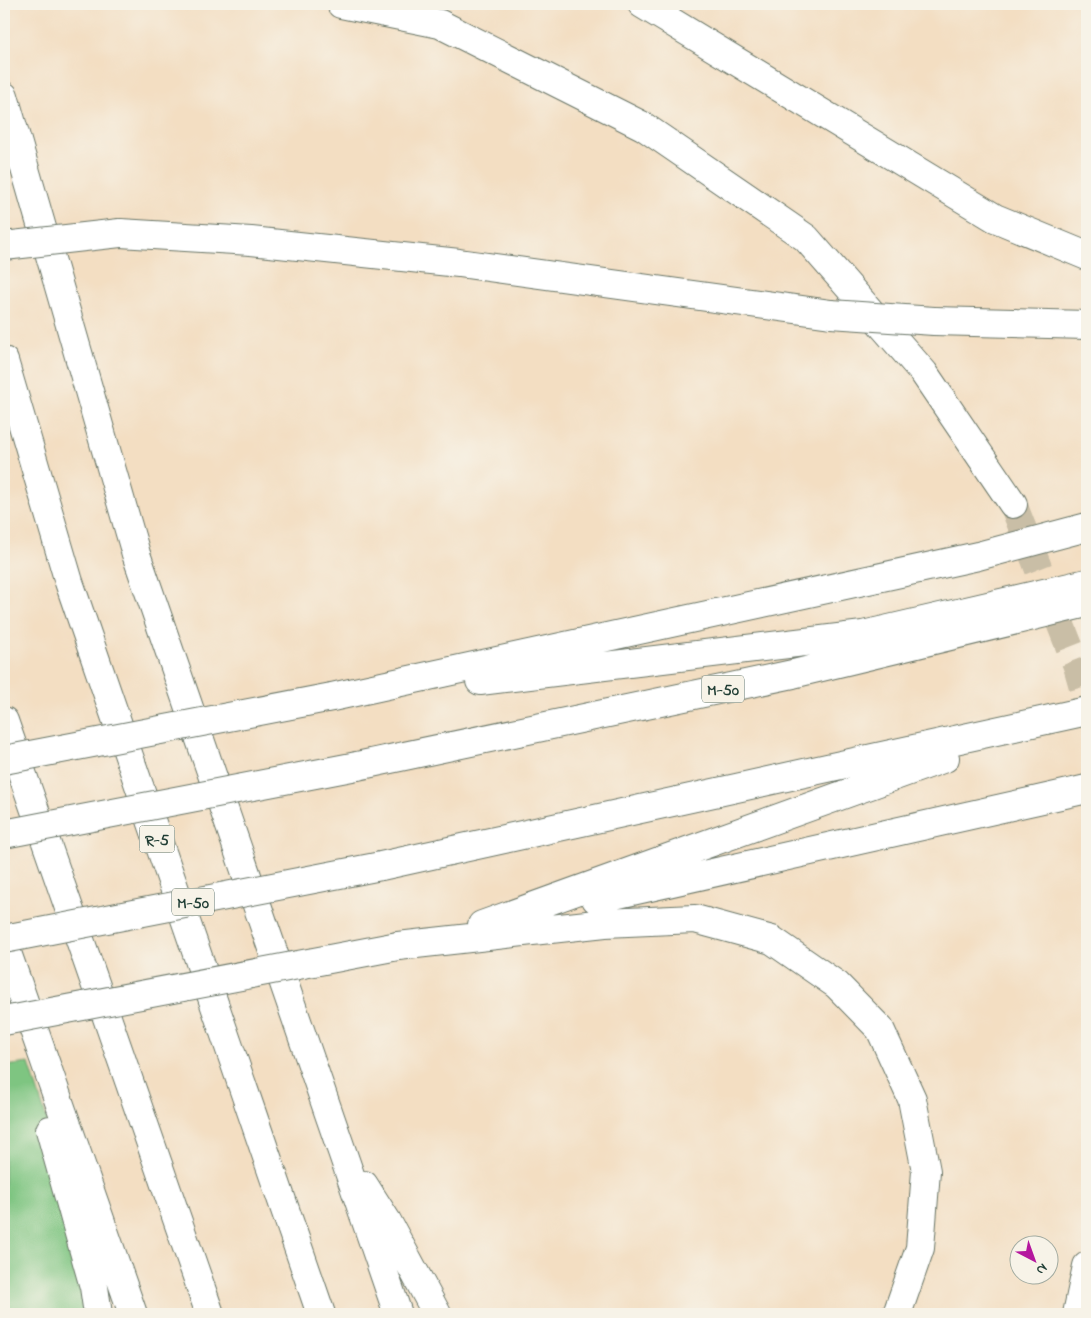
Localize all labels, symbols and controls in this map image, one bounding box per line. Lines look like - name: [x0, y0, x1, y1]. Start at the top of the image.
- road number: M-50: [702, 676, 744, 702]
- road number: R-5: [140, 826, 174, 852]
- road number: M-50: [172, 889, 214, 916]
- north arrow: [1008, 1236, 1058, 1286]
- text: N: [1031, 1258, 1052, 1280]

